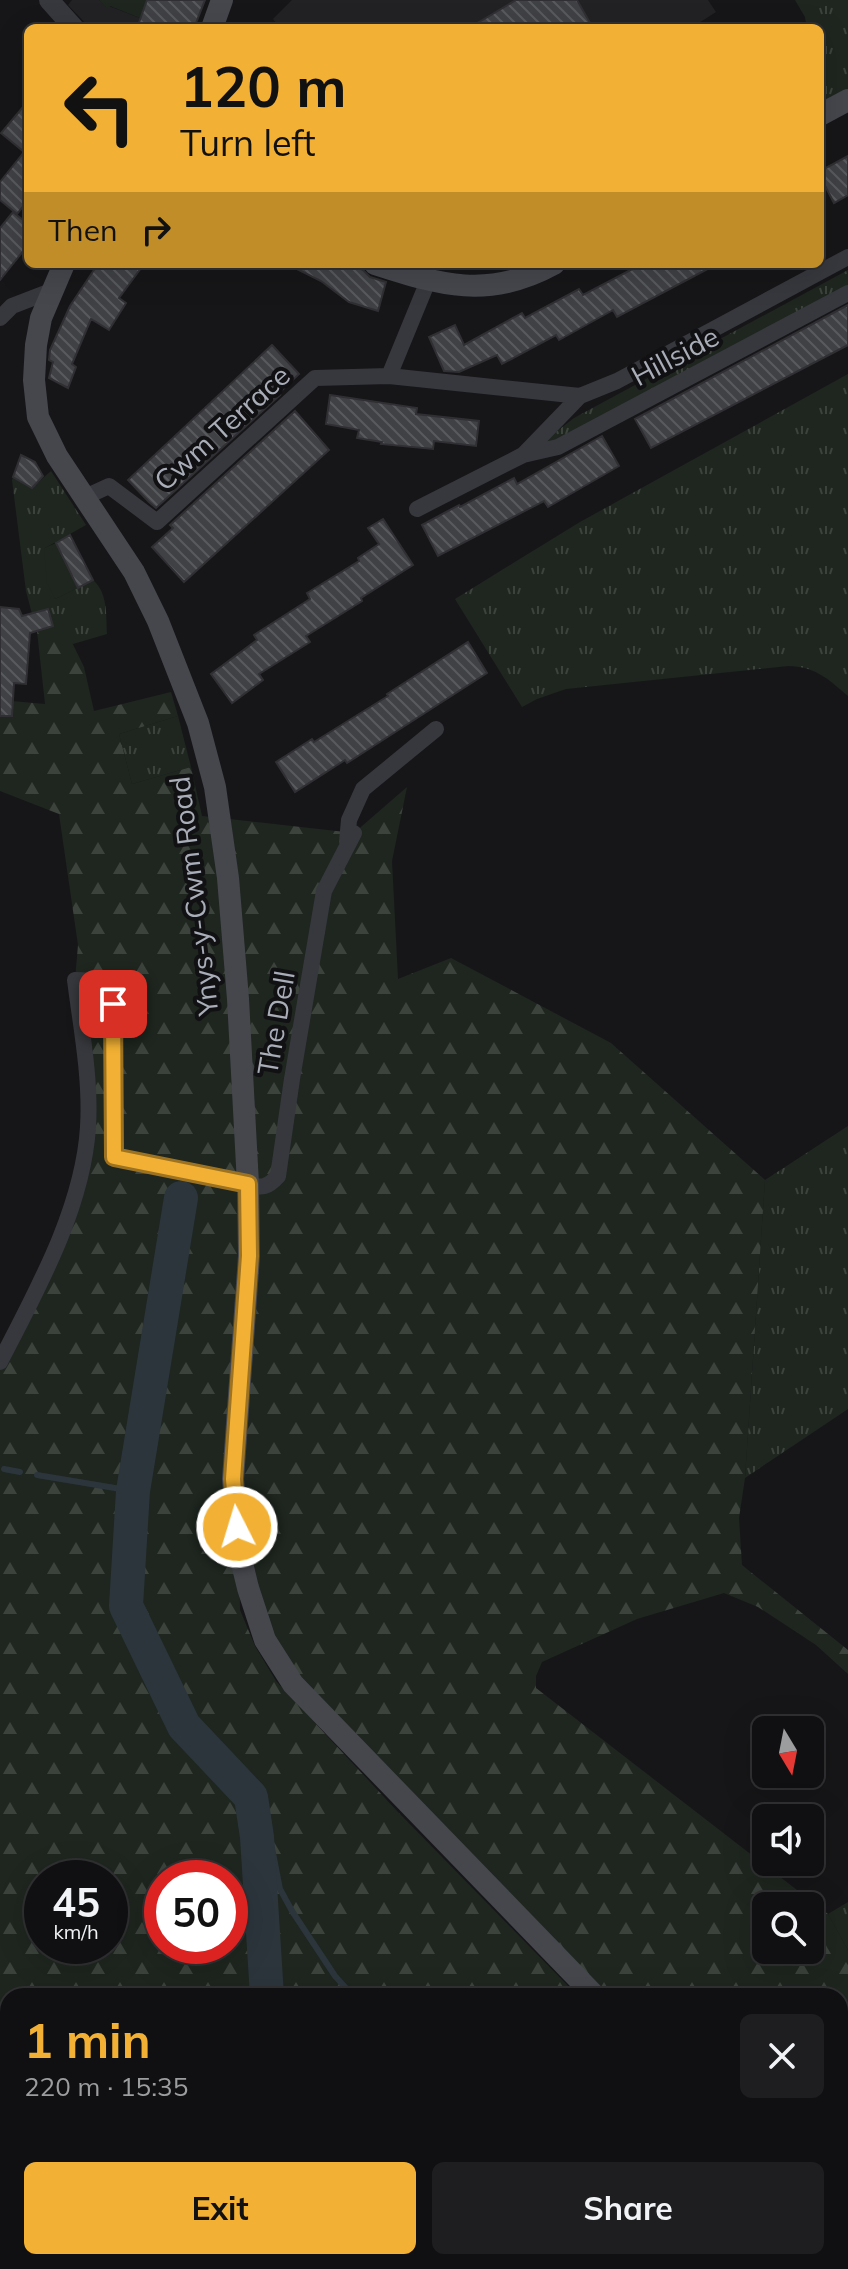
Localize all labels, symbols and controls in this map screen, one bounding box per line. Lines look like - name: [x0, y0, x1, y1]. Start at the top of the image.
- text: 120 m: [180, 51, 347, 121]
- icon: left: [48, 56, 152, 160]
- text: Turn left: [180, 120, 316, 165]
- icon: right: [134, 208, 178, 252]
- text: Then: [48, 211, 118, 249]
- street label: Hillside: [625, 318, 724, 393]
- street label: Cwm Terrace: [147, 358, 297, 498]
- street label: Ynys-y-Cwm Road: [161, 774, 226, 1019]
- street label: The Dell: [249, 968, 302, 1078]
- pin: [79, 970, 147, 1038]
- icon: arrive: [91, 982, 135, 1026]
- position arrow: [195, 1485, 279, 1569]
- north arrow: [752, 1716, 824, 1788]
- map controls: [752, 1716, 824, 1964]
- button: sound: [752, 1804, 824, 1876]
- speed limit sign: 50: [144, 1860, 248, 1964]
- text: 45: [52, 1877, 100, 1927]
- button: search: [752, 1892, 824, 1964]
- text: km/h: [53, 1919, 99, 1944]
- text: 1 min: [24, 2010, 151, 2070]
- button: close: [740, 2014, 824, 2098]
- text: 220 m · 15:35: [24, 2070, 188, 2103]
- button: Exit: [24, 2162, 416, 2254]
- button: Share: [432, 2162, 824, 2254]

